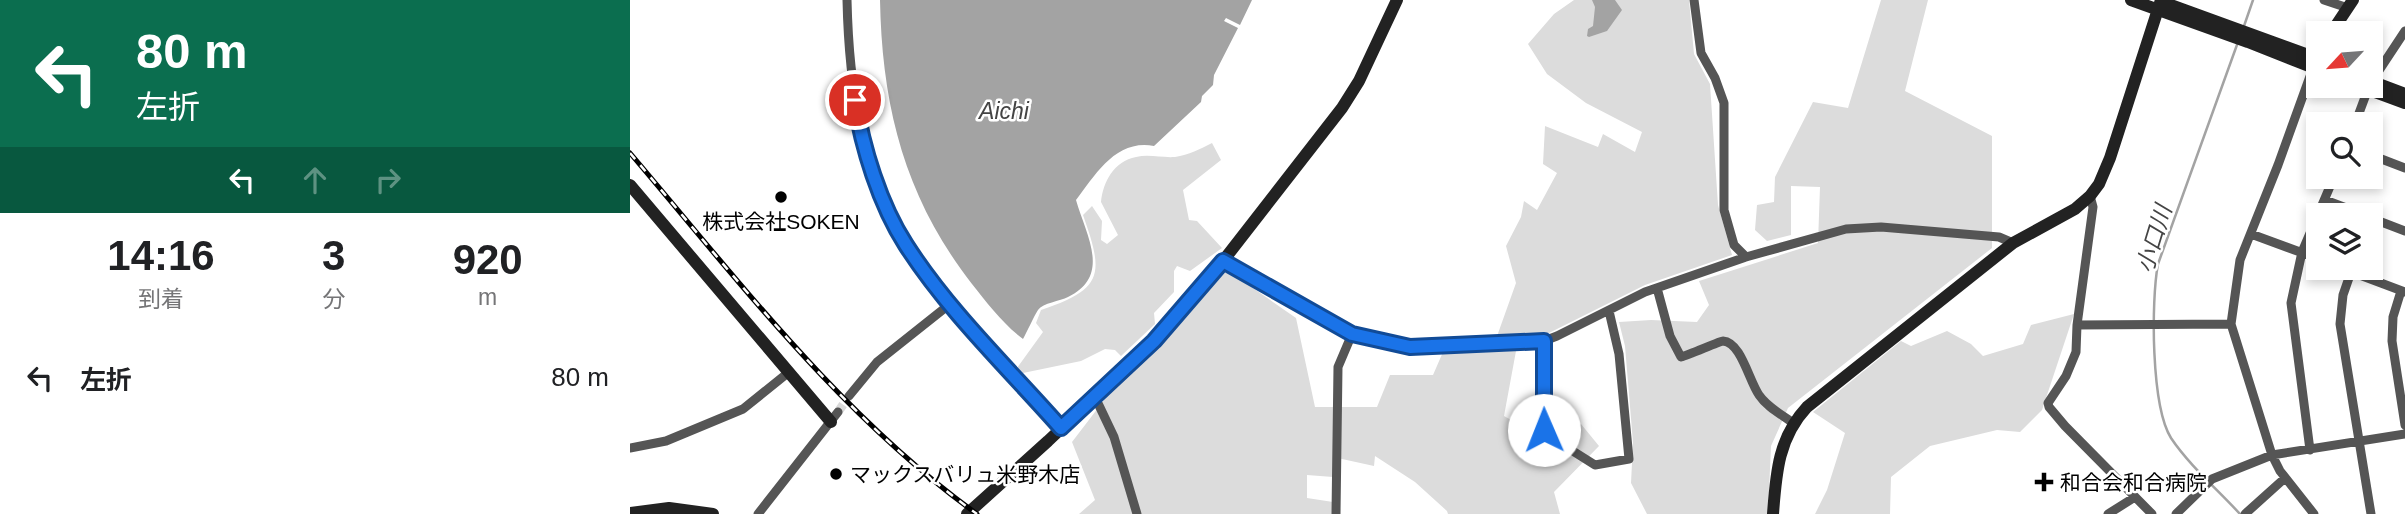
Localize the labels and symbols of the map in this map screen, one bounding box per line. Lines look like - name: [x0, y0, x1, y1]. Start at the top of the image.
- north arrow: [2306, 21, 2384, 98]
- pin: [825, 70, 885, 130]
- water label: Aichi: [977, 98, 1030, 124]
- marker: 株式会社SOKEN: [773, 189, 789, 205]
- water label: 小口川: [2131, 199, 2177, 276]
- place label: 株式会社SOKEN: [702, 210, 860, 233]
- position arrow: [1507, 393, 1581, 467]
- place label: マックスバリュ米野木店: [850, 463, 1080, 486]
- marker: マックスバリュ米野木店: [828, 466, 844, 482]
- place label: 和合会和合病院: [2060, 471, 2207, 494]
- marker: 和合会和合病院: [2034, 472, 2054, 492]

